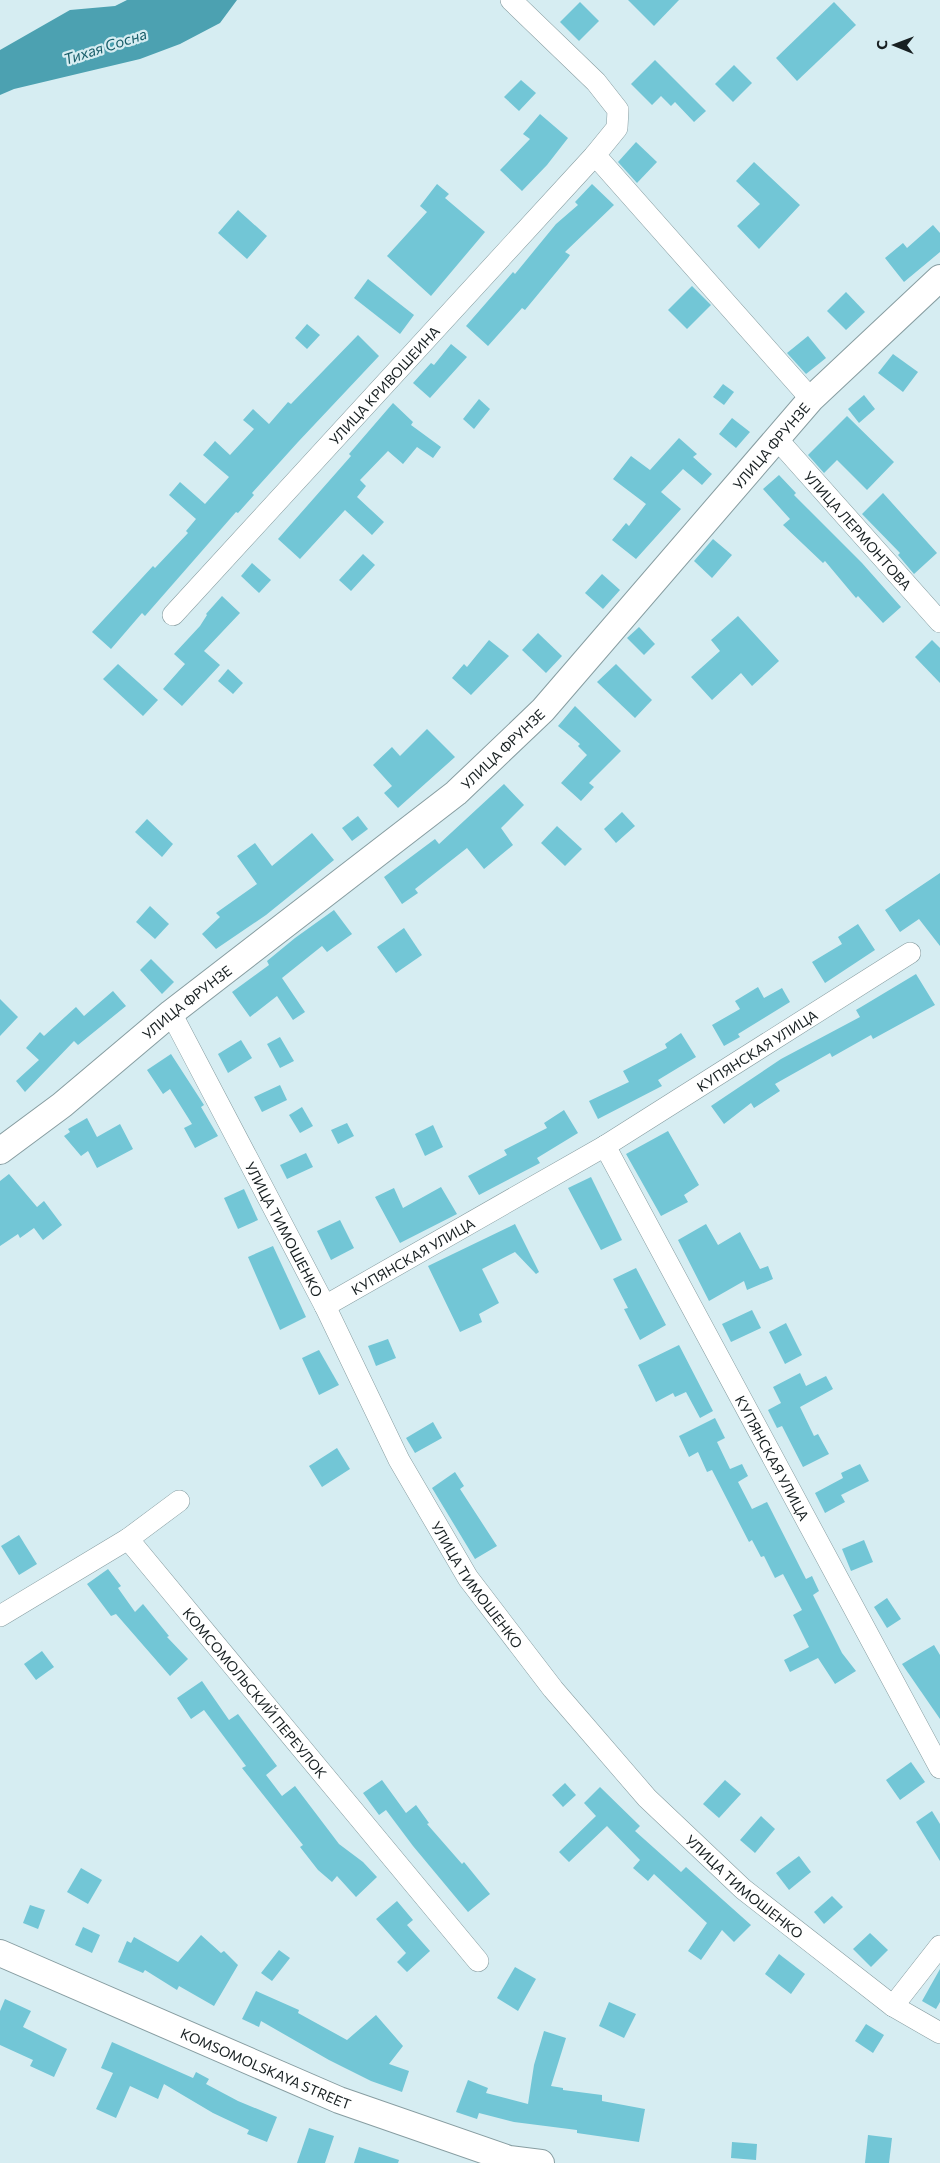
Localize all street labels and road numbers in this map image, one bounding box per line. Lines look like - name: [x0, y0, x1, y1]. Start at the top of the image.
- street label: УЛИЦА КРИВОШЕИНА: [325, 322, 443, 448]
- street label: УЛИЦА ФРУНЗЕ: [729, 399, 813, 493]
- street label: УЛИЦА ЛЕРМОНТОВА: [801, 467, 916, 593]
- street label: УЛИЦА ФРУНЗЕ: [457, 705, 548, 793]
- street label: УЛИЦА ФРУНЗЕ: [138, 961, 235, 1042]
- street label: КУПЯНСКАЯ УЛИЦА: [693, 1005, 820, 1095]
- street label: УЛИЦА ТИМОШЕНКО: [242, 1158, 327, 1299]
- street label: КУПЯНСКАЯ УЛИЦА: [348, 1214, 478, 1298]
- street label: КУПЯНСКАЯ УЛИЦА: [732, 1392, 814, 1523]
- street label: УЛИЦА ТИМОШЕНКО: [428, 1518, 527, 1651]
- street label: КОМСОМОЛЬСКИЙ ПЕРЕУЛОК: [180, 1604, 331, 1781]
- street label: УЛИЦА ТИМОШЕНКО: [682, 1831, 807, 1942]
- street label: KOMSOMOLSKAYA STREET: [178, 2024, 354, 2112]

